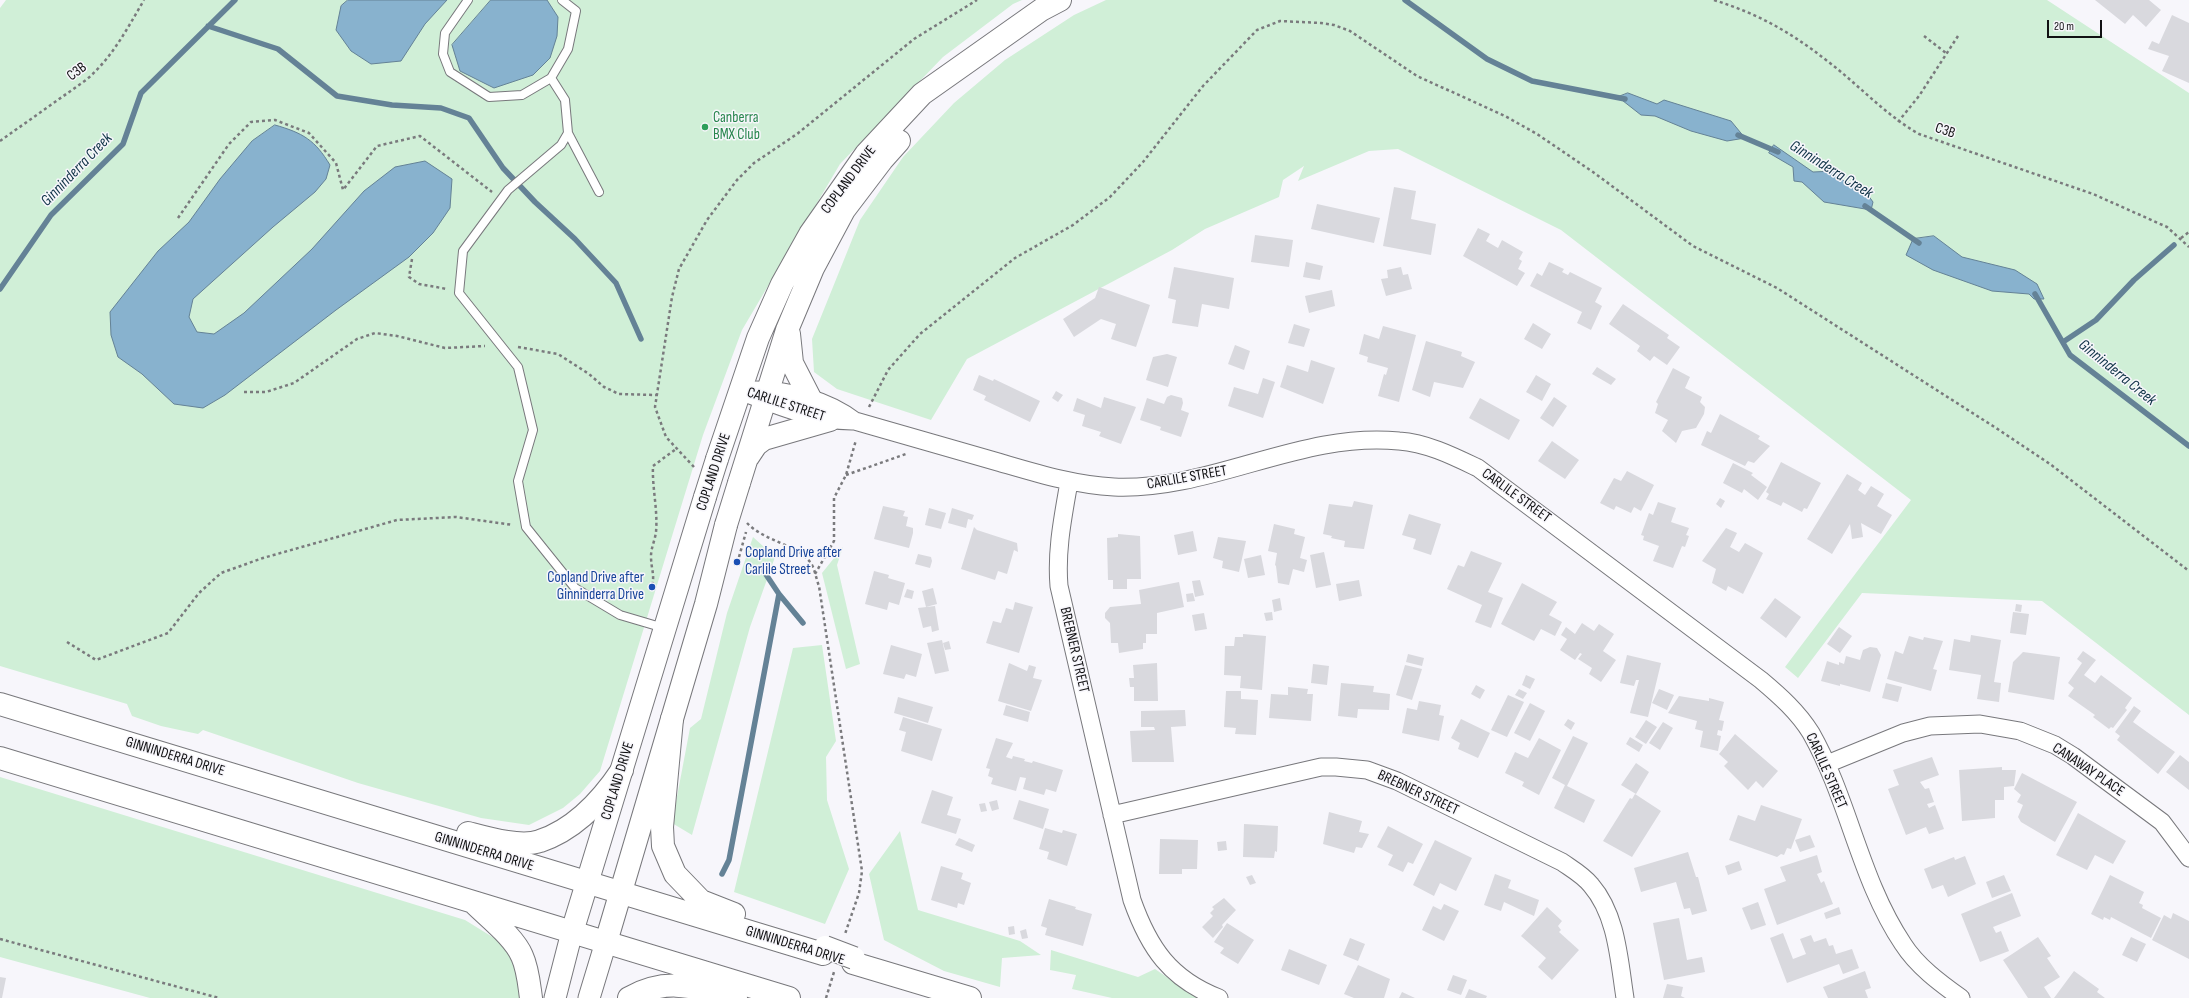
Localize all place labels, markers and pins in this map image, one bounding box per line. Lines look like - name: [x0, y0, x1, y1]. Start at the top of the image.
- place label: Canberra BMX Club: [713, 109, 760, 144]
- marker: Canberra BMX Club: [700, 122, 710, 132]
- place label: Copland Drive after Carlile Street: [745, 544, 842, 579]
- marker: Copland Drive after Carlile Street: [732, 557, 742, 567]
- place label: Copland Drive after Ginninderra Drive: [547, 569, 644, 604]
- marker: Copland Drive after Ginninderra Drive: [647, 582, 657, 592]

